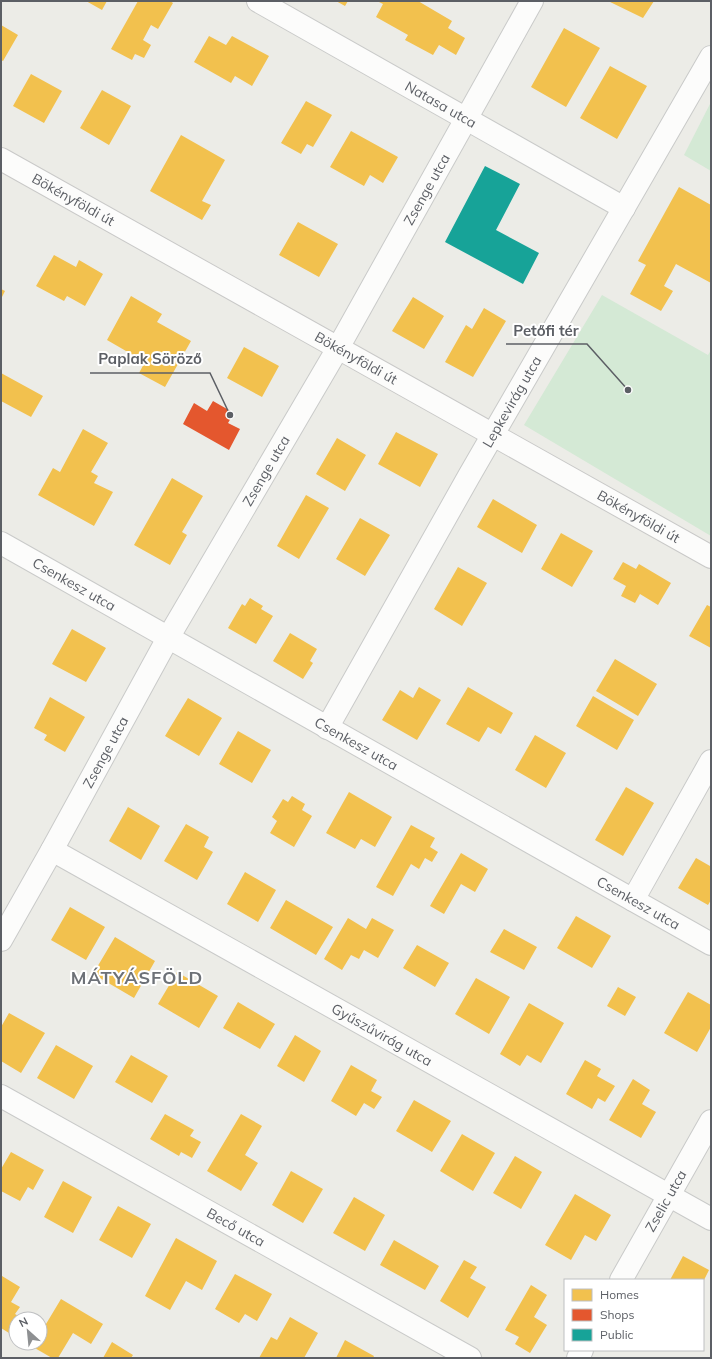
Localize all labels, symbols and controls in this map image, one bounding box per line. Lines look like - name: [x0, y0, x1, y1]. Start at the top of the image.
- street label: Natasa utca: [402, 77, 480, 132]
- street label: Zsenge utca: [400, 151, 454, 228]
- street label: Bökényföldi út: [29, 169, 118, 230]
- callout: Petőfi tér: [506, 317, 587, 344]
- text: Petőfi tér: [513, 321, 579, 340]
- street label: Bökényföldi út: [311, 328, 401, 388]
- callout: Paplak Söröző: [90, 346, 210, 373]
- text: Paplak Söröző: [98, 349, 202, 368]
- street label: Lepkevirág utca: [478, 353, 545, 451]
- street label: Zsenge utca: [238, 432, 294, 509]
- street label: Bökényföldi út: [594, 486, 683, 547]
- street label: Csenkesz utca: [29, 554, 119, 615]
- street label: Zsenge utca: [79, 713, 132, 791]
- street label: Csenkesz utca: [311, 713, 401, 774]
- street label: Csenkesz utca: [593, 872, 683, 934]
- district label: MÁTYÁSFÖLD: [71, 966, 203, 989]
- street label: Gyűszűvirág utca: [328, 999, 435, 1070]
- street label: Zselic utca: [641, 1167, 690, 1235]
- street label: Becő utca: [204, 1204, 268, 1251]
- legend: [564, 1279, 704, 1351]
- text: Homes: [600, 1287, 639, 1302]
- text: Shops: [600, 1307, 635, 1322]
- north arrow: [8, 1311, 48, 1351]
- text: N: [17, 1314, 30, 1330]
- text: Public: [600, 1327, 634, 1342]

